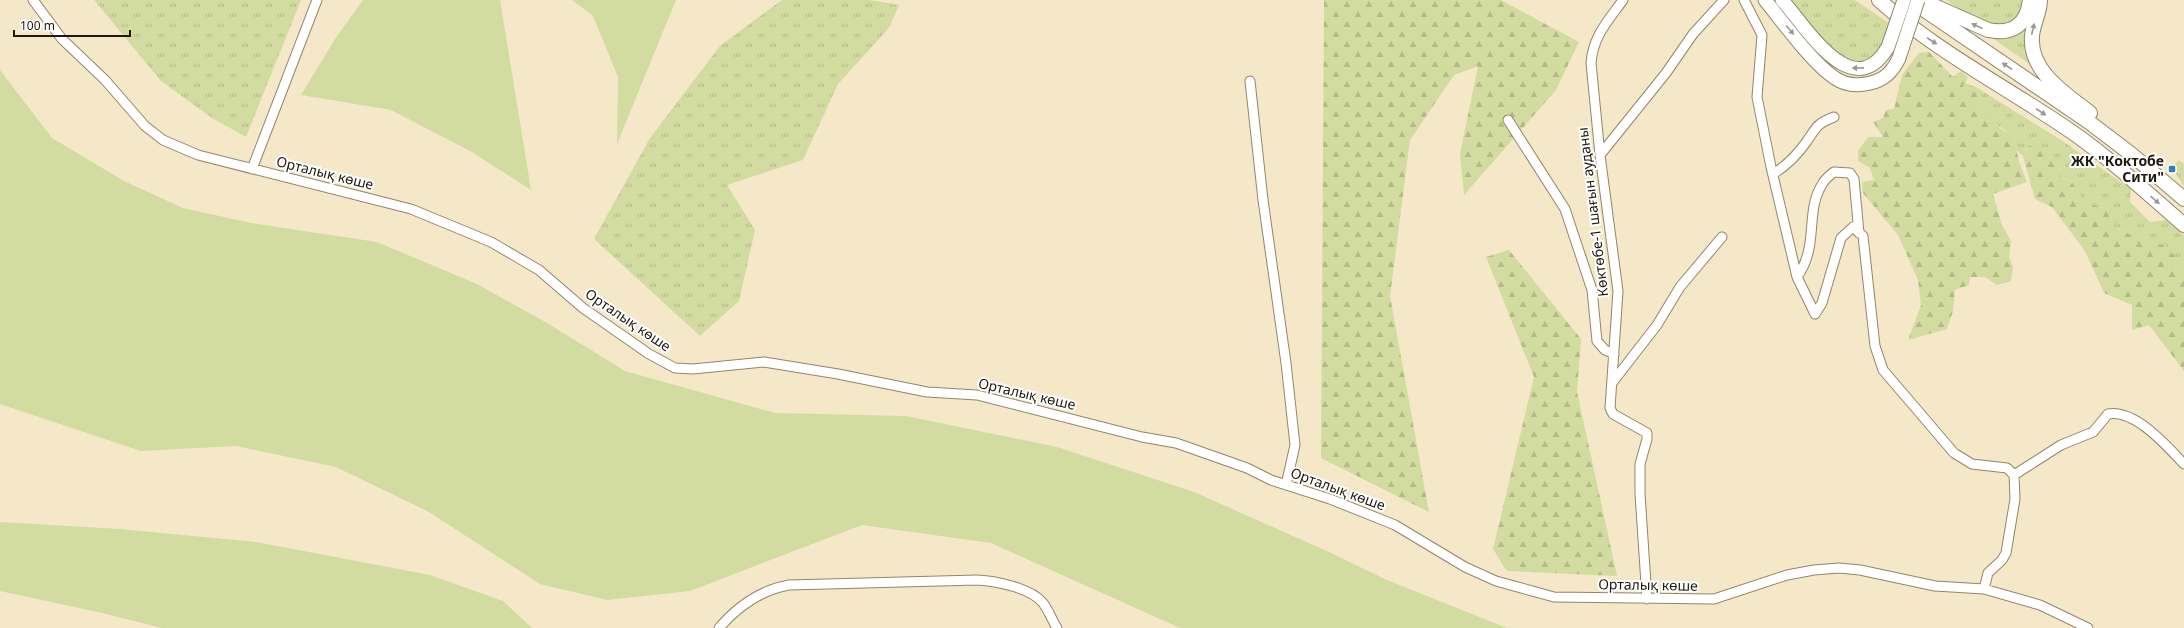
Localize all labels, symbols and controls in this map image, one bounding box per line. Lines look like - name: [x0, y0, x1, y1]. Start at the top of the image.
- scale bar: [14, 12, 130, 38]
- text: 100 m: [20, 17, 55, 34]
- one-way arrow: [1971, 22, 1983, 28]
- one-way arrow: [2031, 23, 2037, 35]
- one-way arrow: [1785, 25, 1794, 35]
- one-way arrow: [1927, 37, 1938, 45]
- one-way arrow: [2002, 62, 2012, 70]
- one-way arrow: [1852, 65, 1865, 71]
- one-way arrow: [2036, 108, 2046, 116]
- street label: Көктөбе-1 шағын ауданы: [1573, 126, 1612, 298]
- street label: Орталық көше: [275, 151, 376, 194]
- place label: ЖК "Коктобе Сити": [2071, 151, 2164, 186]
- marker: ЖК "Коктобе Сити": [2167, 164, 2177, 174]
- one-way arrow: [2150, 195, 2160, 204]
- street label: Орталық көше: [582, 284, 675, 355]
- street label: Орталық көше: [977, 373, 1078, 414]
- street label: Орталық көше: [1288, 463, 1388, 515]
- street label: Орталық көше: [1598, 574, 1698, 595]

